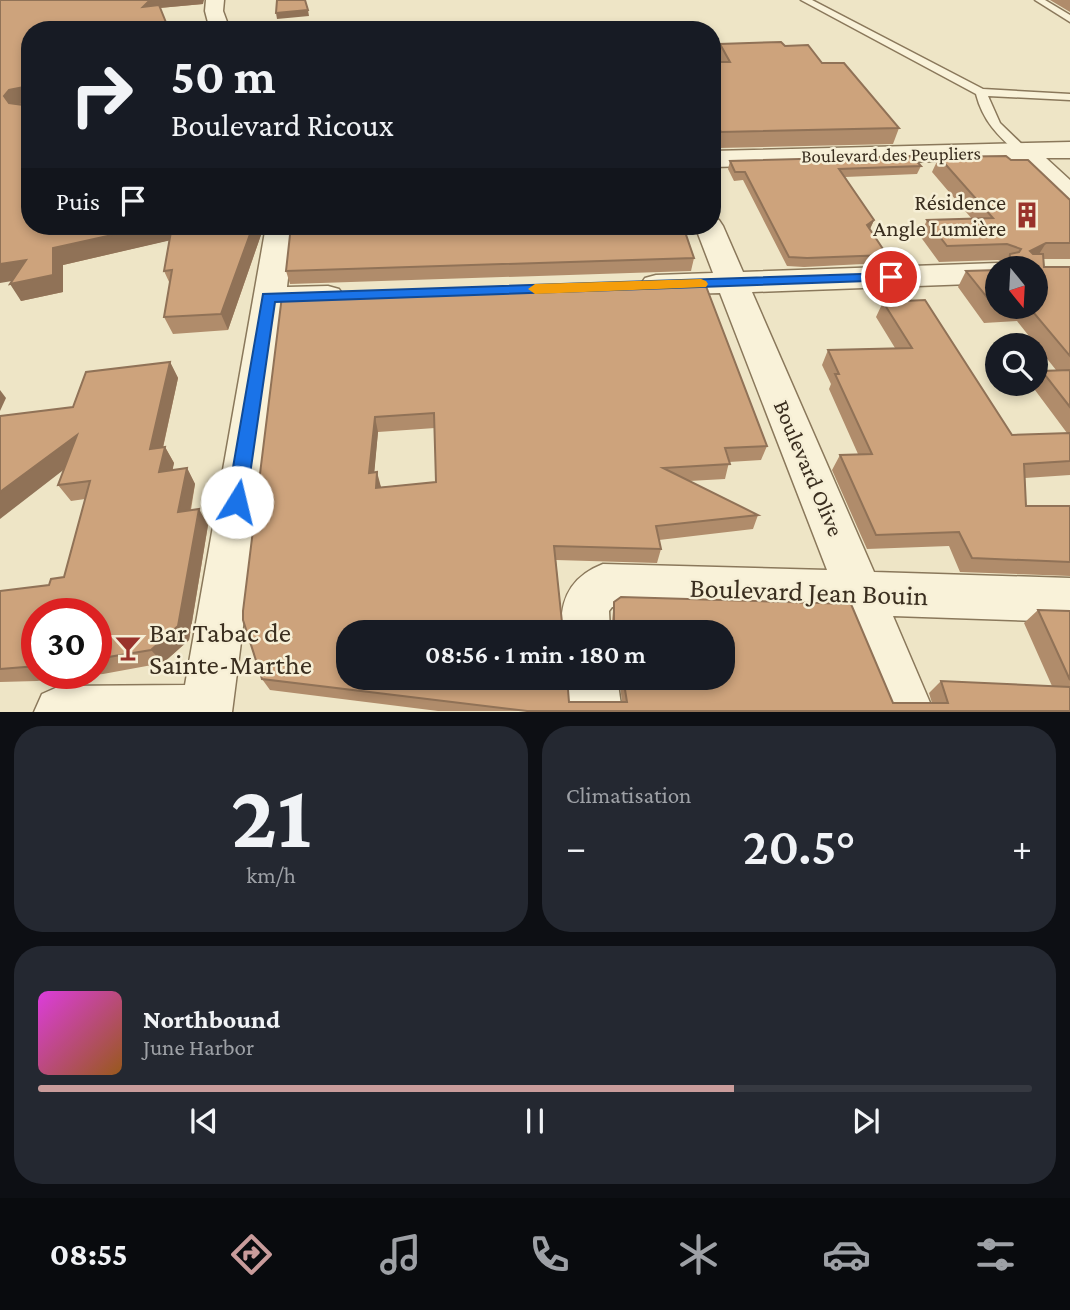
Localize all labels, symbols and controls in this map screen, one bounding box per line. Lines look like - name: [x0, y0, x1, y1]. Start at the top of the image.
- icon: right: [56, 49, 147, 140]
- text: 50 m: [171, 49, 276, 104]
- text: Boulevard Ricoux: [171, 107, 394, 143]
- street label: Boulevard des Peupliers: [801, 142, 981, 167]
- icon: arrive: [114, 182, 152, 220]
- text: Puis: [56, 187, 100, 216]
- place label: Résidence Angle Lumière: [873, 189, 1006, 241]
- building icon: Résidence Angle Lumière: [1012, 200, 1042, 230]
- pin: [861, 247, 921, 307]
- north arrow: [985, 256, 1048, 318]
- map controls: [985, 256, 1048, 396]
- icon: arrive: [872, 258, 910, 296]
- button: search: [985, 333, 1048, 396]
- street label: Boulevard Olive: [769, 396, 849, 540]
- position arrow: [200, 465, 274, 539]
- street label: Boulevard Jean Bouin: [689, 572, 929, 611]
- speed limit sign: 30: [21, 598, 112, 689]
- place label: Bar Tabac de Sainte-Marthe: [149, 617, 312, 680]
- bar icon: Bar Tabac de Sainte-Marthe: [113, 633, 143, 663]
- text: 08:56 · 1 min · 180 m: [425, 640, 646, 669]
- text: 21: [231, 765, 311, 867]
- text: Climatisation: [566, 782, 691, 808]
- text: 20.5°: [743, 817, 855, 875]
- text: −: [566, 826, 586, 868]
- text: +: [1012, 826, 1032, 868]
- text: km/h: [246, 862, 296, 888]
- text: Northbound: [143, 1005, 280, 1034]
- text: June Harbor: [143, 1034, 254, 1060]
- icon: previous: [185, 1102, 223, 1140]
- icon: pause: [516, 1102, 554, 1140]
- icon: next: [847, 1102, 885, 1140]
- icon: directions: [227, 1230, 276, 1279]
- icon: music: [376, 1230, 425, 1279]
- icon: phone: [525, 1230, 574, 1279]
- icon: climate: [674, 1230, 723, 1279]
- icon: car: [822, 1230, 871, 1279]
- icon: filters: [971, 1230, 1020, 1279]
- text: 08:55: [50, 1236, 128, 1272]

